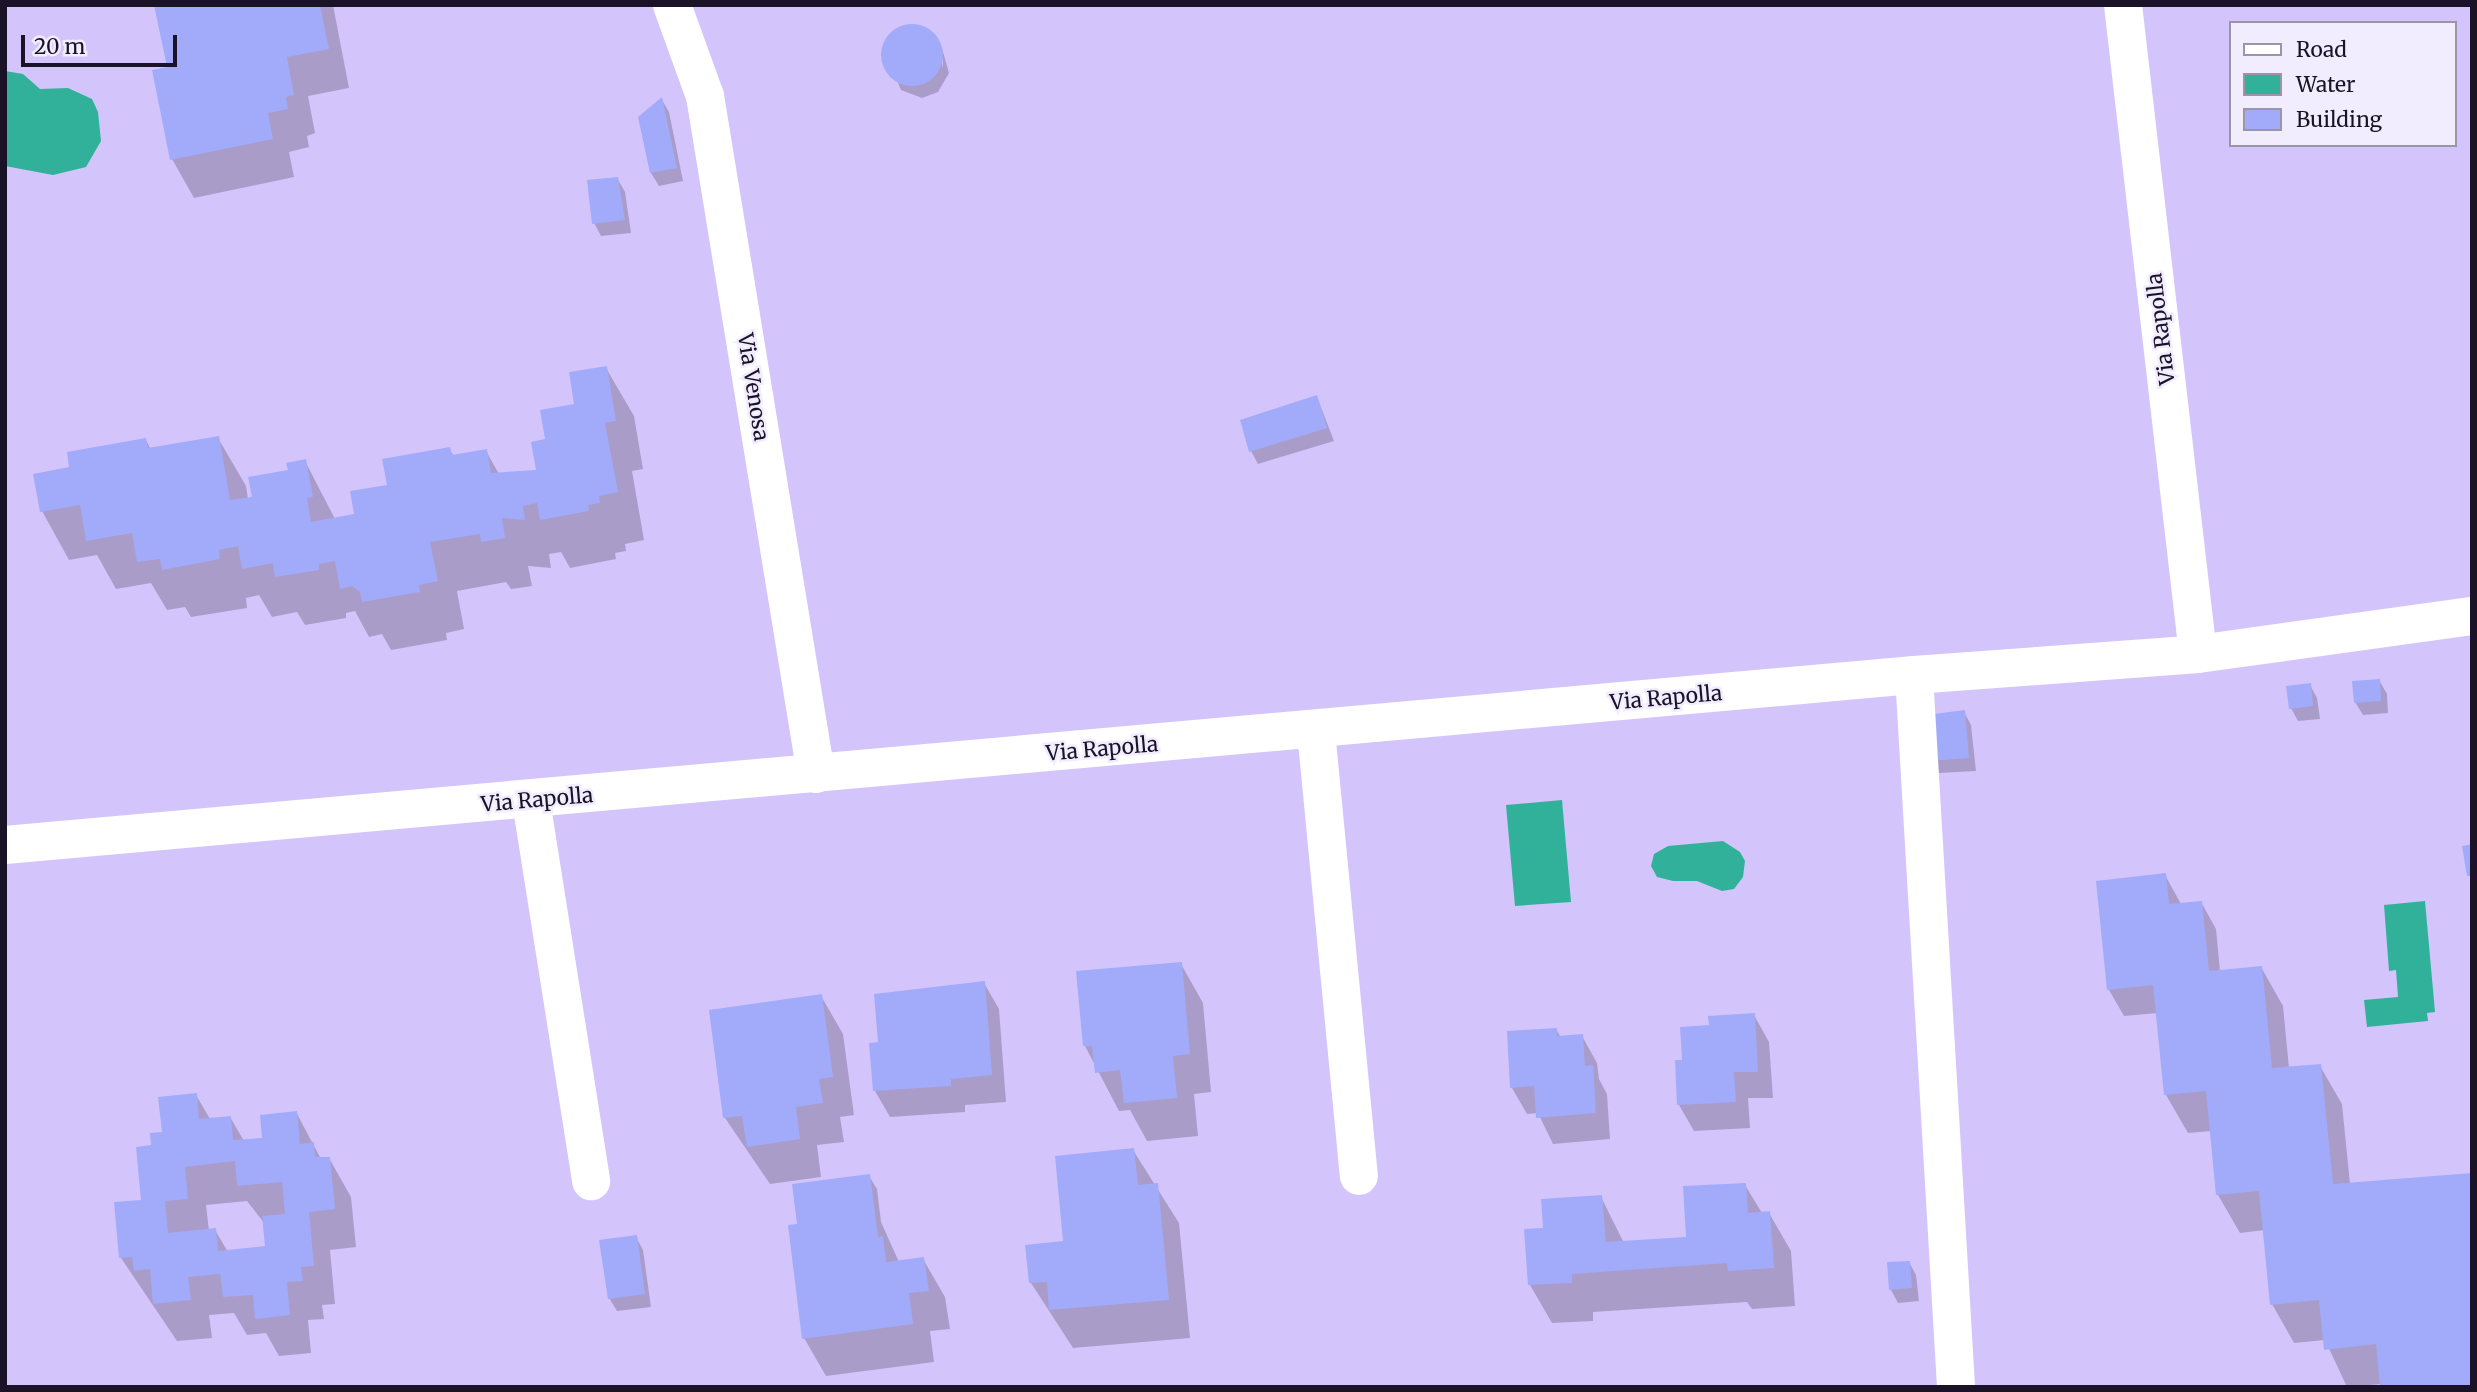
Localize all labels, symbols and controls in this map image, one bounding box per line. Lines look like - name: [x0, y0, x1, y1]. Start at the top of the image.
- scale bar: [24, 21, 180, 65]
- legend: [2228, 21, 2456, 147]
- text: 20 m: [34, 33, 85, 60]
- text: Road: [2296, 36, 2347, 63]
- text: Water: [2296, 71, 2355, 98]
- text: Building: [2296, 106, 2382, 133]
- street label: Via Rapolla: [2142, 272, 2180, 386]
- street label: Via Venosa: [732, 331, 774, 443]
- street label: Via Rapolla: [1609, 681, 1723, 715]
- street label: Via Rapolla: [1045, 732, 1159, 766]
- street label: Via Rapolla: [480, 783, 594, 817]

